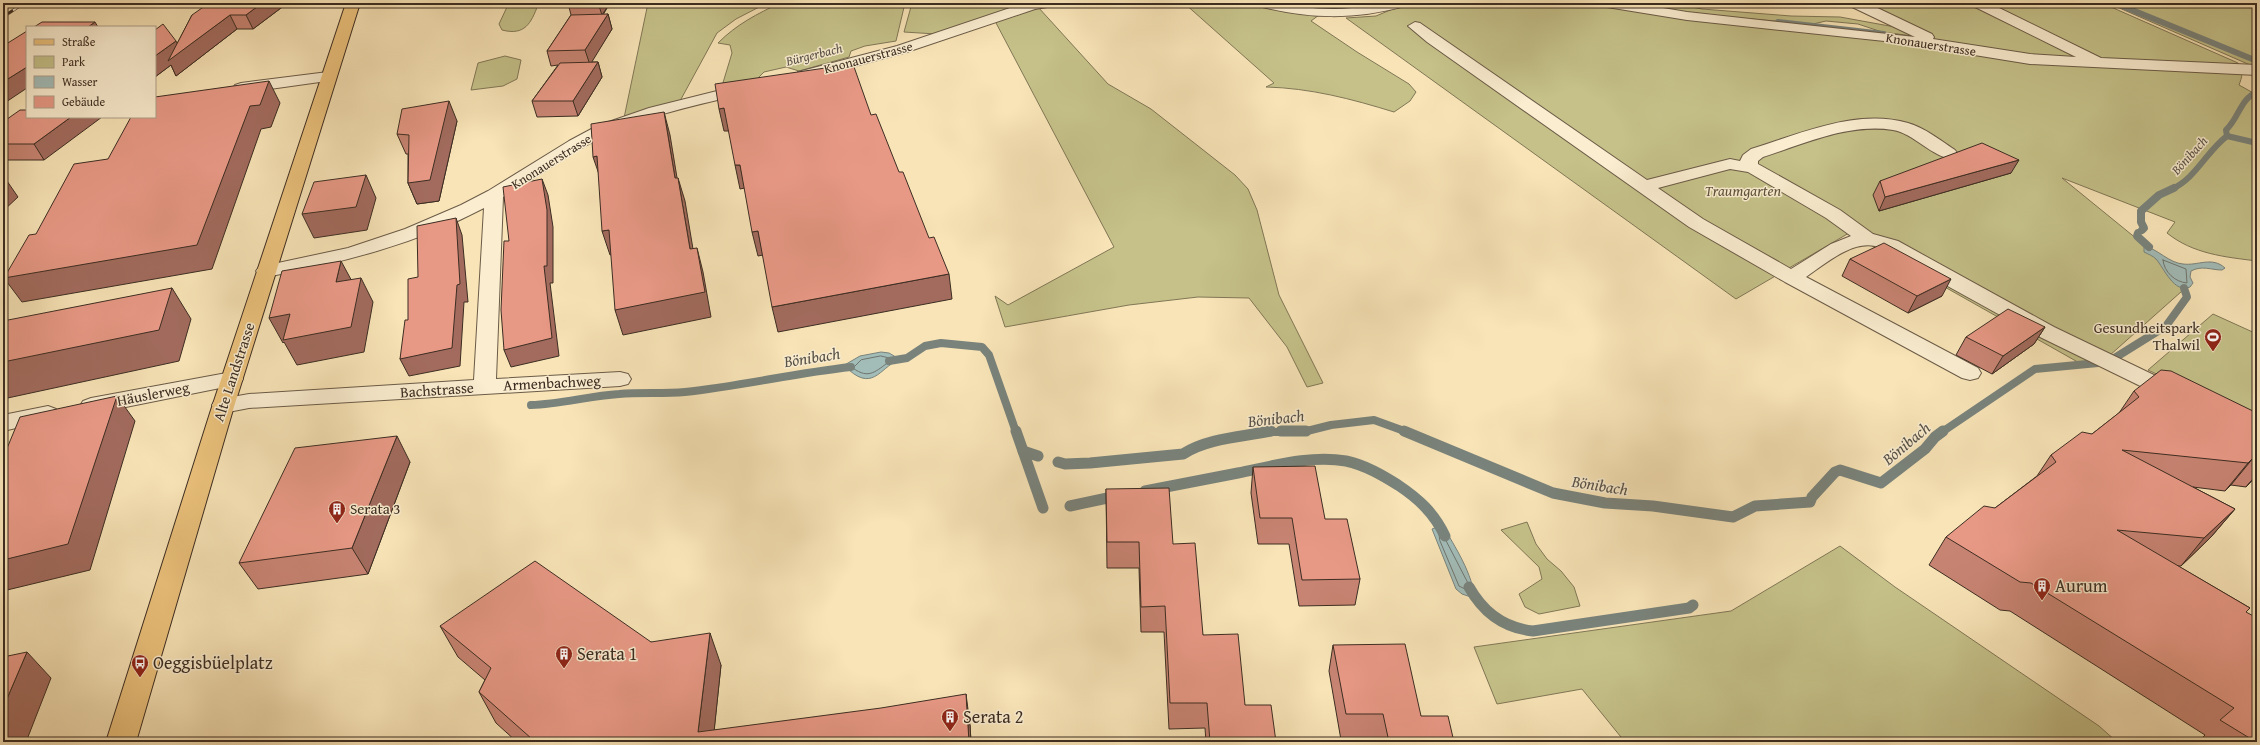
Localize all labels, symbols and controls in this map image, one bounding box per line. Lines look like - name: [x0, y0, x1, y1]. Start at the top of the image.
- legend: [26, 26, 156, 118]
- street label: Knonauerstrasse: [1884, 28, 1977, 61]
- text: Straße: [62, 33, 96, 50]
- street label: Knonauerstrasse: [822, 37, 915, 78]
- water label: Bürgerbach: [783, 38, 845, 71]
- text: Park: [62, 53, 86, 70]
- text: Wasser: [62, 73, 98, 90]
- text: Gebäude: [62, 93, 105, 110]
- street label: Knonauerstrasse: [508, 129, 595, 194]
- water label: Bönibach: [2166, 132, 2212, 179]
- park label: Traumgarten: [1705, 180, 1782, 201]
- place label: Gesundheitspark Thalwil: [2094, 317, 2200, 355]
- street label: Alte Landstrasse: [208, 320, 259, 424]
- sports icon: Gesundheitspark Thalwil: [2203, 327, 2223, 352]
- water label: Bönibach: [781, 341, 842, 373]
- street label: Armenbachweg: [503, 369, 602, 396]
- street label: Häuslerweg: [115, 376, 191, 411]
- street label: Bachstrasse: [399, 376, 474, 403]
- water label: Bönibach: [1246, 403, 1305, 433]
- water label: Bönibach: [1876, 416, 1935, 471]
- water label: Bönibach: [1569, 469, 1630, 501]
- place label: Serata 3: [350, 498, 400, 519]
- building icon: Serata 3: [327, 499, 347, 524]
- place label: Aurum: [2055, 572, 2108, 599]
- building icon: Aurum: [2032, 576, 2052, 601]
- place label: Serata 1: [577, 640, 637, 667]
- building icon: Serata 1: [554, 644, 574, 669]
- place label: Oeggisbüelplatz: [153, 649, 273, 676]
- bus stop icon: Oeggisbüelplatz: [130, 653, 150, 678]
- place label: Serata 2: [963, 703, 1023, 730]
- building icon: Serata 2: [940, 707, 960, 732]

